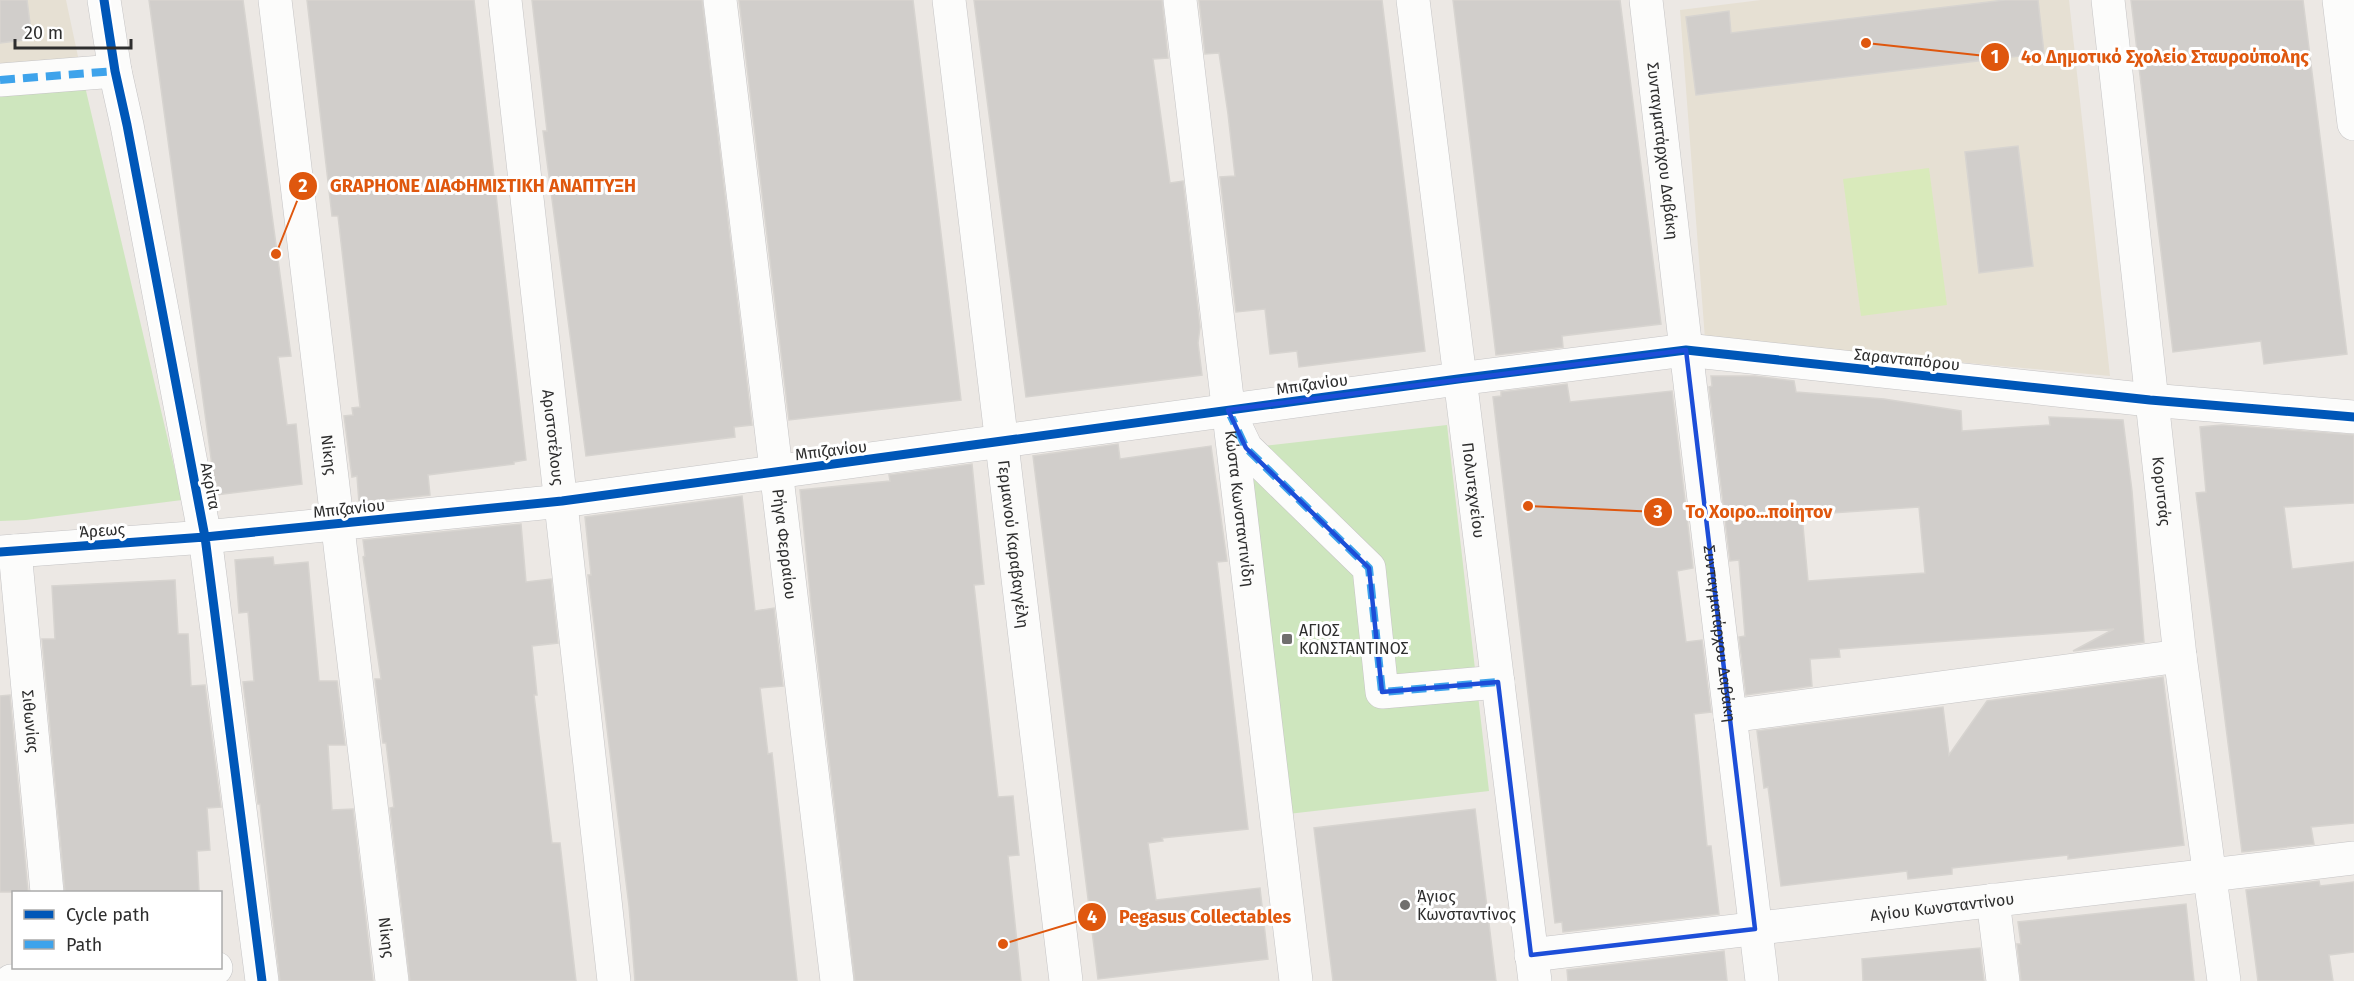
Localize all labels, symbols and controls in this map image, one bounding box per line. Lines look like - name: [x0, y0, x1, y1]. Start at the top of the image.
- scale bar: [15, 12, 130, 50]
- text: 20 m: [24, 22, 63, 44]
- callout: 4ο Δημοτικό Σχολείο Σταυρούπολης: [1980, 39, 2321, 75]
- text: 1: [1991, 46, 1999, 68]
- text: 4ο Δημοτικό Σχολείο Σταυρούπολης: [2021, 46, 2309, 68]
- street label: Συνταγματάρχου Δαβάκη: [1643, 61, 1682, 241]
- callout: GRAPHONE ΔΙΑΦΗΜΙΣΤΙΚΗ ΑΝΑΠΤΥΞΗ: [288, 168, 648, 204]
- text: 2: [298, 175, 308, 197]
- text: GRAPHONE ΔΙΑΦΗΜΙΣΤΙΚΗ ΑΝΑΠΤΥΞΗ: [330, 175, 636, 197]
- street label: Σαρανταπόρου: [1853, 344, 1961, 375]
- street label: Μπιζανίου: [1275, 370, 1349, 399]
- street label: Αριστοτέλους: [538, 388, 568, 487]
- street label: Κώστα Κωνσταντινίδη: [1221, 429, 1258, 588]
- street label: Νίκης: [317, 433, 341, 477]
- street label: Μπιζανίου: [794, 437, 868, 464]
- street label: Πολυτεχνείου: [1458, 441, 1489, 539]
- street label: Κορυτσάς: [2148, 455, 2175, 527]
- street label: Γερμανού Καραβαγγέλη: [994, 459, 1033, 629]
- street label: Ακρίτα: [197, 461, 224, 511]
- street label: Ρήγα Φερραίου: [768, 488, 800, 601]
- callout: Το Χοιρο...ποίητον: [1643, 494, 1844, 530]
- street label: Μπιζανίου: [312, 495, 386, 522]
- text: 3: [1652, 501, 1663, 523]
- text: Το Χοιρο...ποίητον: [1686, 501, 1833, 523]
- street label: Άρεως: [78, 519, 126, 542]
- street label: Συνταγματάρχου Δαβάκη: [1700, 544, 1740, 723]
- place label: ΑΓΙΟΣ ΚΩΝΣΤΑΝΤΙΝΟΣ: [1299, 621, 1409, 658]
- marker: ΑΓΙΟΣ ΚΩΝΣΤΑΝΤΙΝΟΣ: [1280, 632, 1294, 646]
- street label: Σιθωνίας: [18, 689, 43, 754]
- place label: Άγιος Κωνσταντίνος: [1417, 887, 1517, 924]
- street label: Αγίου Κωνσταντίνου: [1869, 889, 2015, 925]
- legend: [12, 891, 222, 969]
- marker: Άγιος Κωνσταντίνος: [1398, 898, 1412, 912]
- callout: Pegasus Collectables: [1077, 899, 1303, 935]
- text: Cycle path: [66, 904, 150, 926]
- text: 4: [1087, 906, 1097, 928]
- text: Pegasus Collectables: [1119, 906, 1291, 928]
- street label: Νίκης: [374, 916, 398, 959]
- text: Path: [66, 934, 102, 956]

